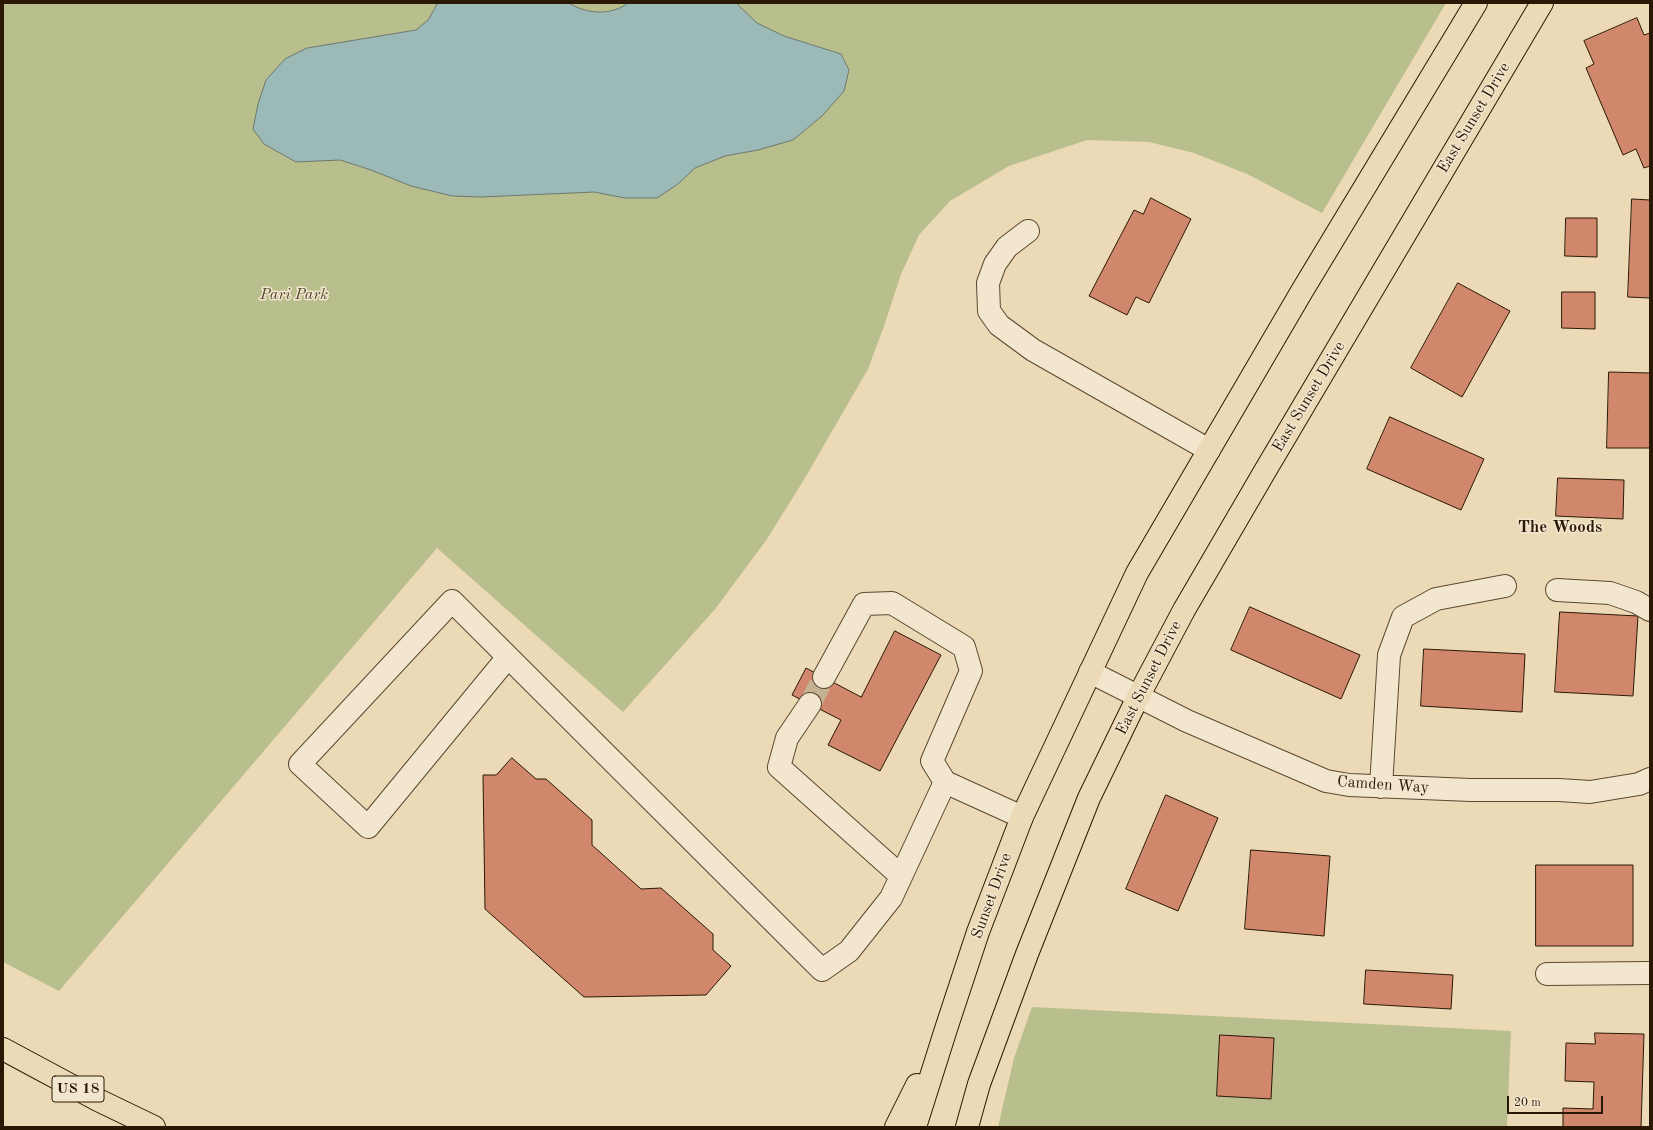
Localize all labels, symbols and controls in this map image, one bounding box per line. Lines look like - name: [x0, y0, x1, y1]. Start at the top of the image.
- street label: East Sunset Drive: [1433, 59, 1515, 177]
- park label: Pari Park: [260, 285, 328, 305]
- street label: East Sunset Drive: [1268, 338, 1350, 456]
- district label: The Woods: [1518, 518, 1602, 538]
- street label: East Sunset Drive: [1112, 618, 1186, 738]
- street label: Camden Way: [1336, 772, 1430, 798]
- street label: Sunset Drive: [968, 850, 1016, 942]
- road number: US 18: [52, 1076, 104, 1102]
- scale bar: [1509, 1088, 1605, 1114]
- text: 20 m: [1514, 1097, 1541, 1109]

